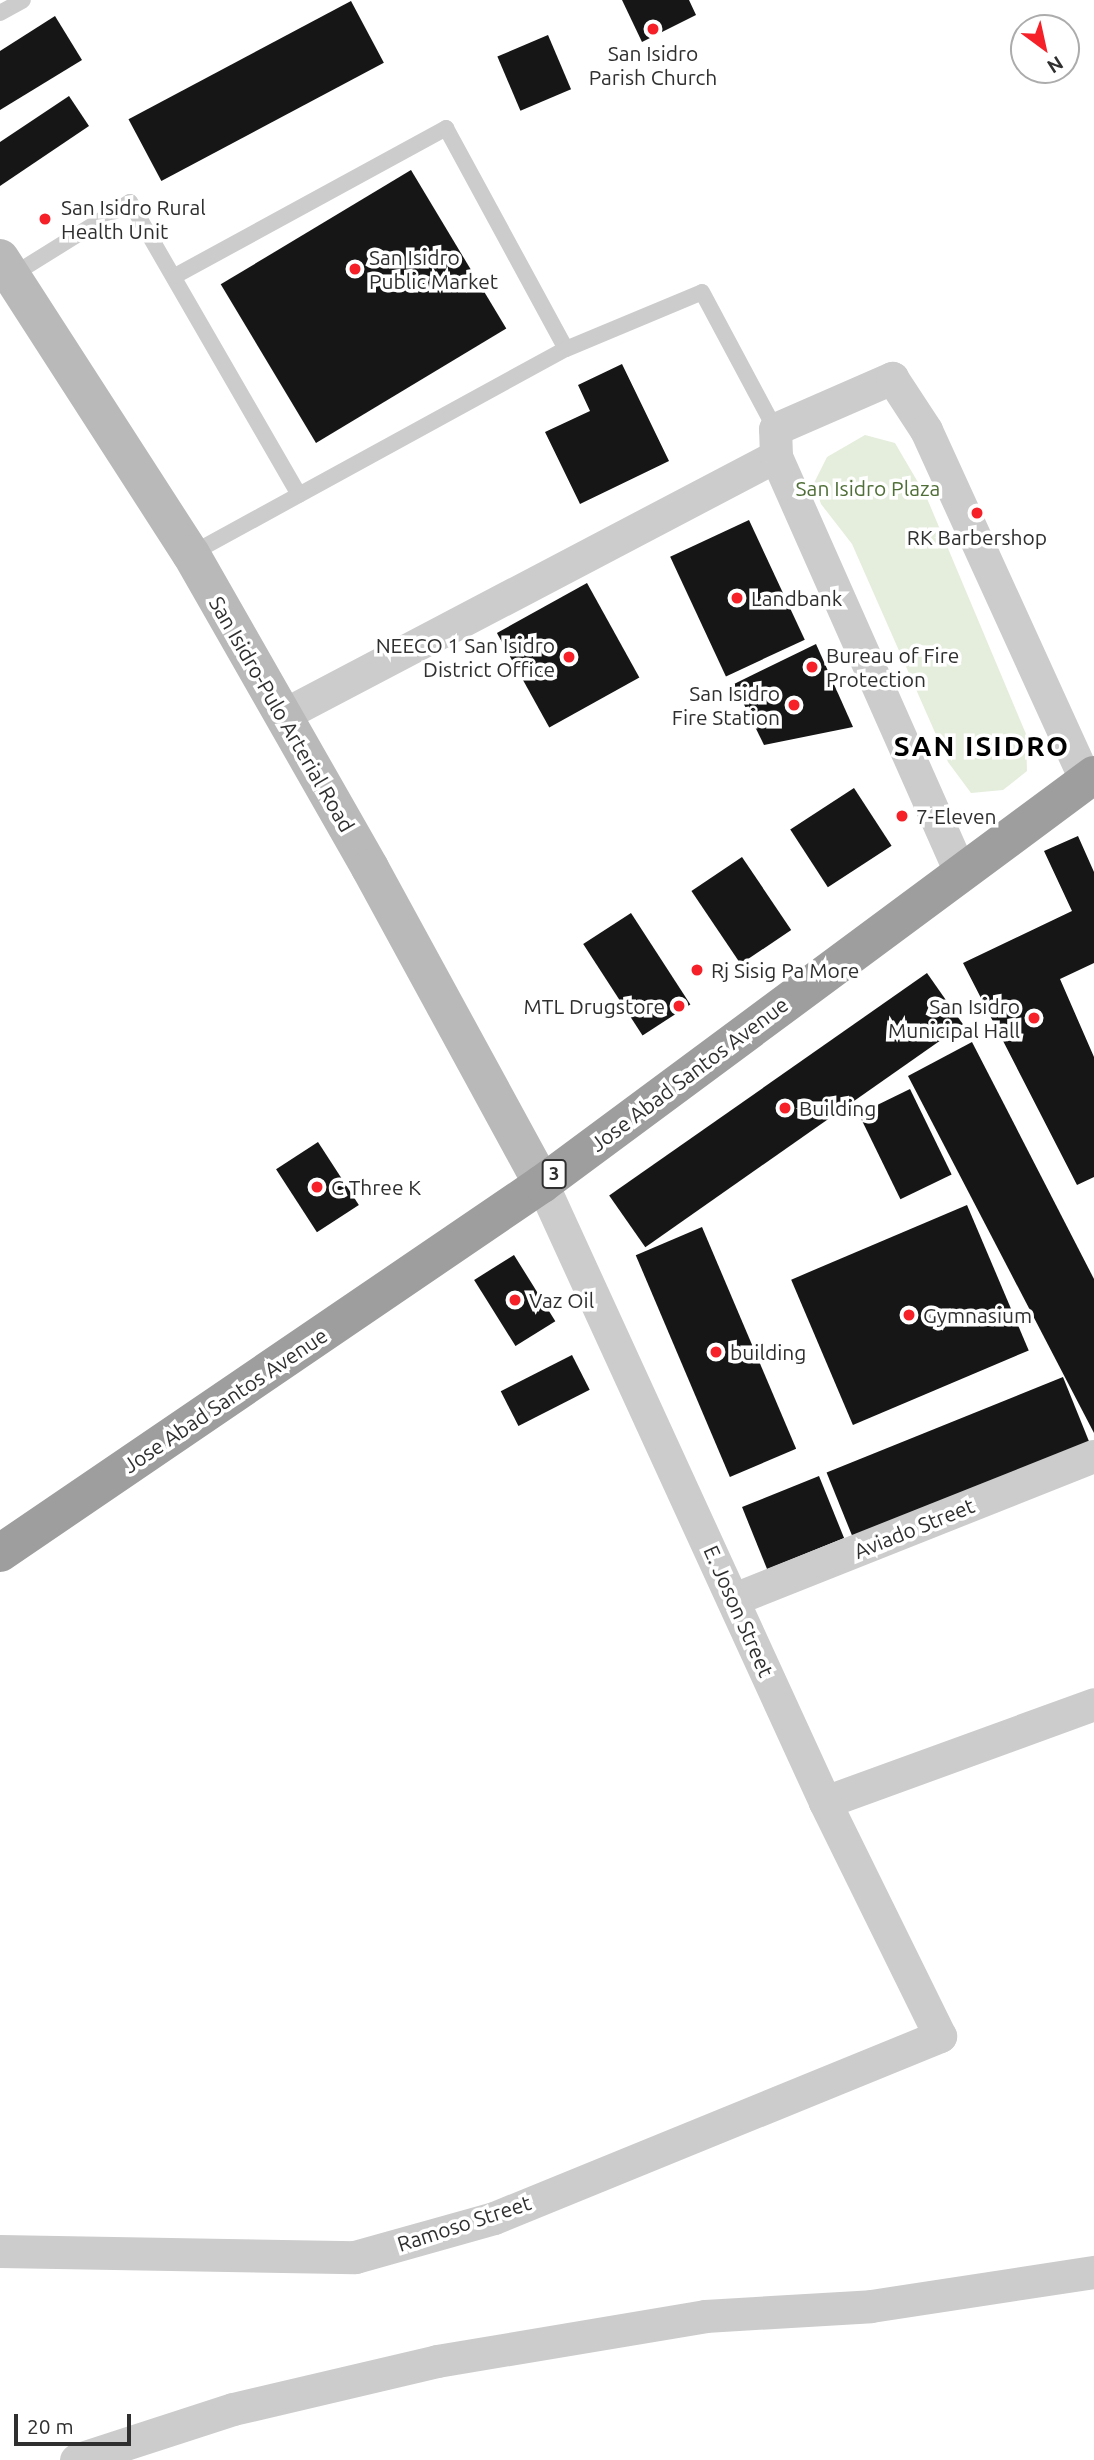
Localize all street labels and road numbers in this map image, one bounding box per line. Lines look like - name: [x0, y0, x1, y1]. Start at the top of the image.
- street label: San Isidro-Pulo Arterial Road: [204, 592, 360, 836]
- street label: Jose Abad Santos Avenue: [585, 991, 793, 1157]
- road number: 3: [540, 1158, 568, 1190]
- street label: Jose Abad Santos Avenue: [118, 1322, 332, 1478]
- street label: Aviado Street: [850, 1492, 978, 1564]
- street label: E. Joson Street: [699, 1541, 779, 1681]
- street label: Ramoso Street: [394, 2190, 534, 2256]

